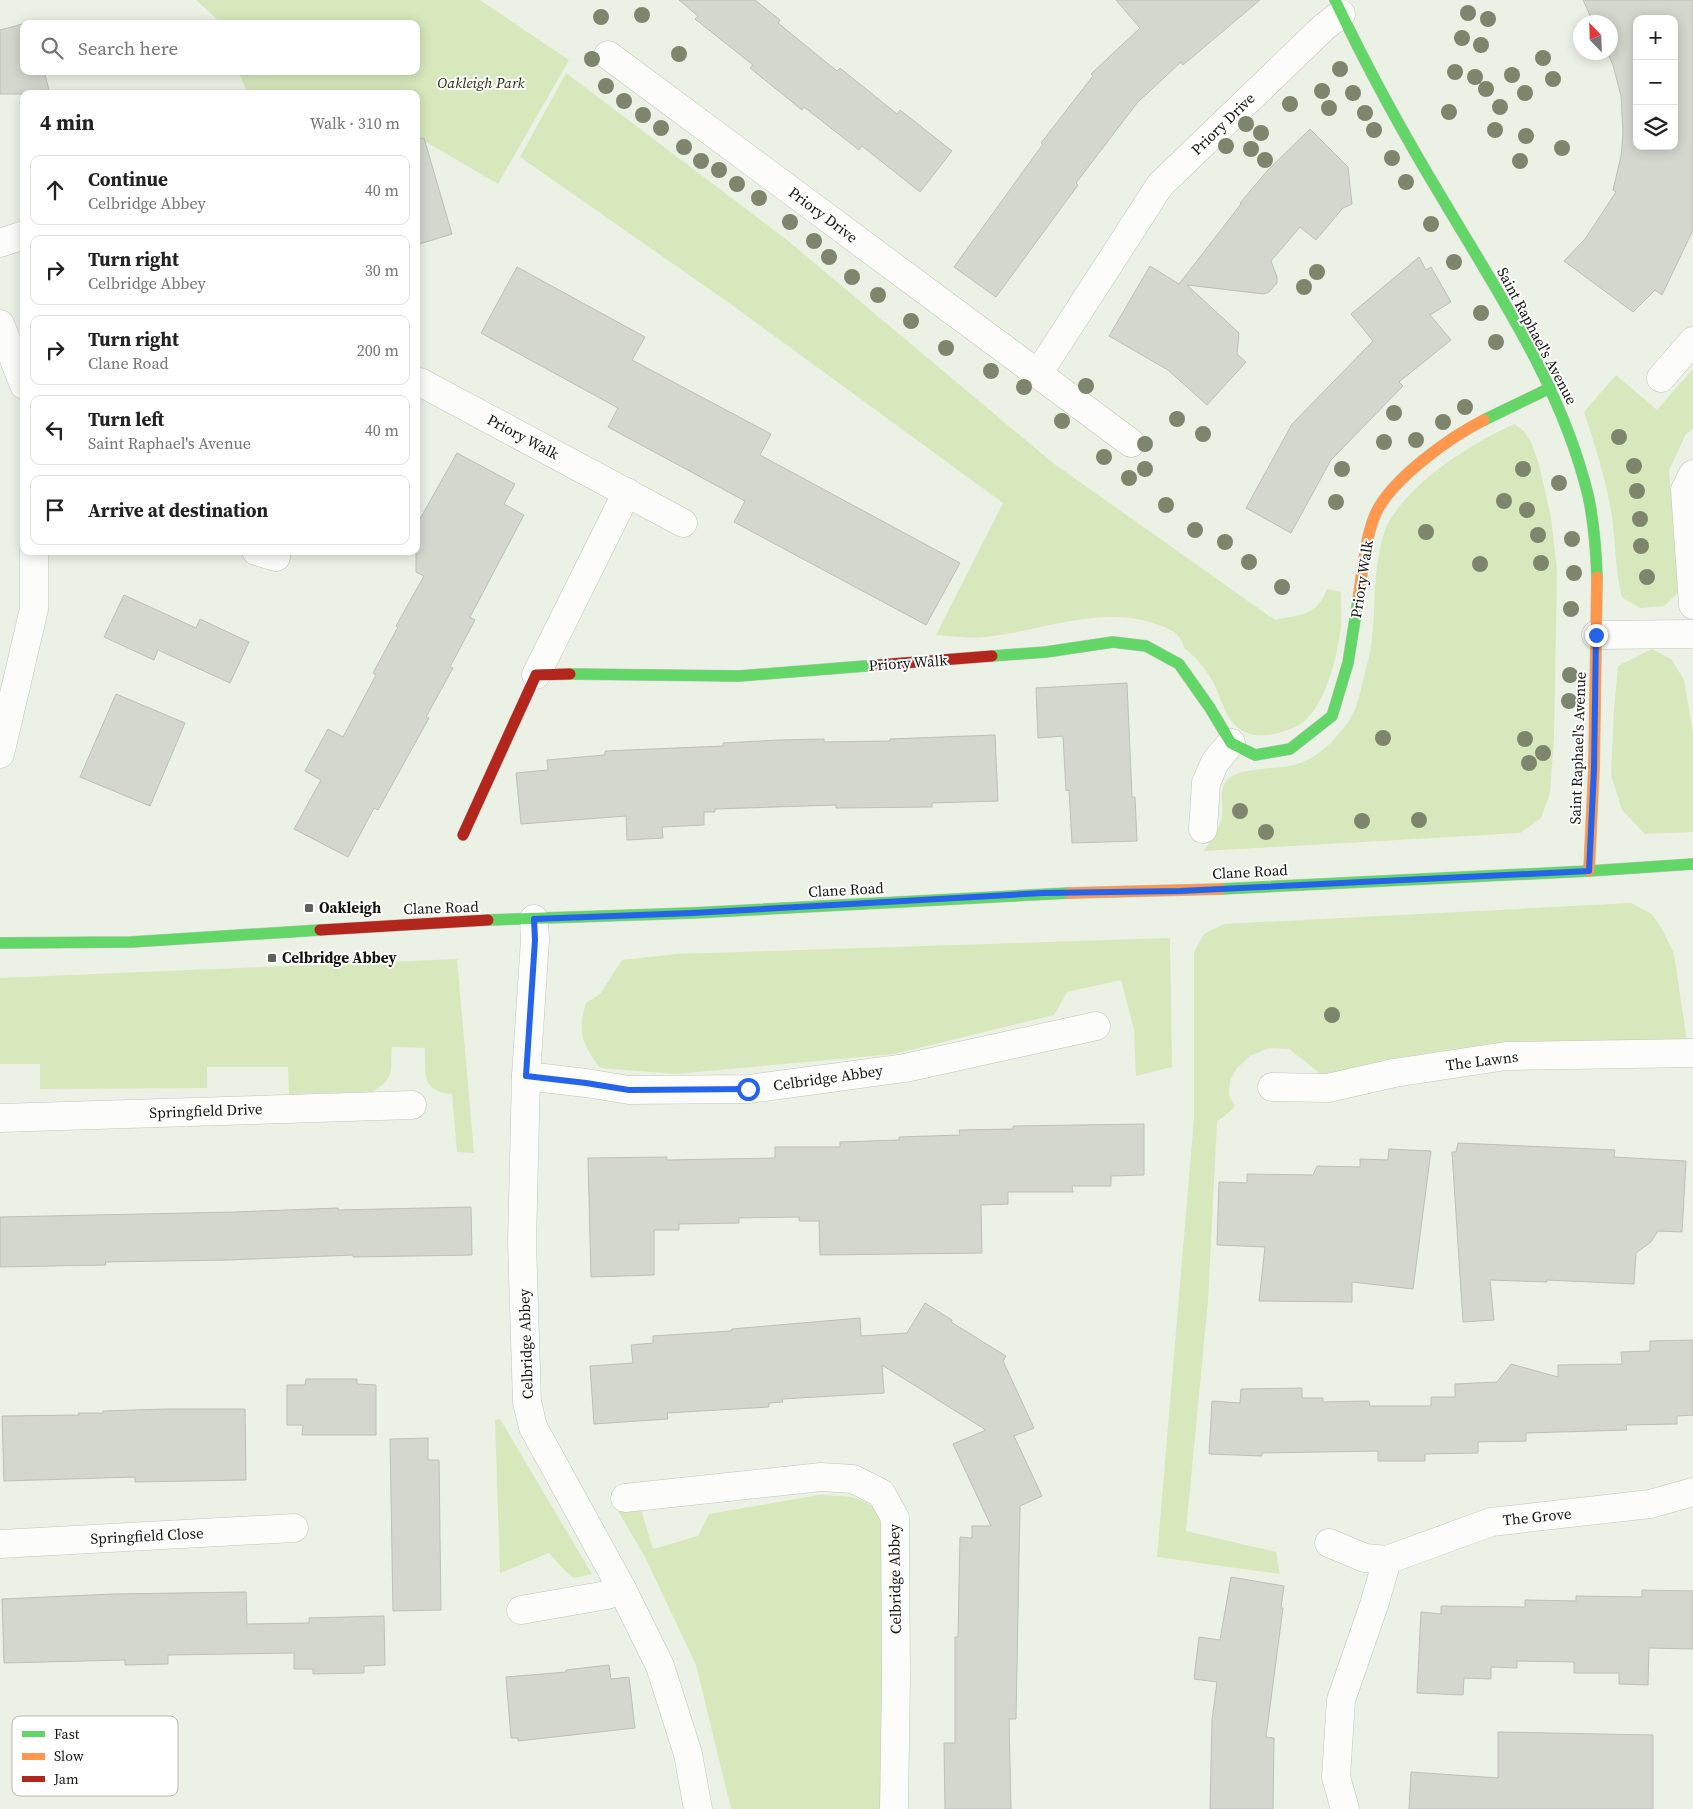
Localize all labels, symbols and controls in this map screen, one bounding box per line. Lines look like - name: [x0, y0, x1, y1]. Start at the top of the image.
- north arrow: [1573, 15, 1618, 60]
- map controls: [1633, 15, 1678, 150]
- button: +: [1633, 15, 1678, 60]
- search box: [20, 20, 420, 75]
- icon: search: [38, 34, 66, 62]
- text: Search here: [78, 35, 178, 61]
- button: −: [1633, 60, 1678, 105]
- park label: Oakleigh Park: [437, 72, 526, 93]
- street label: Priory Drive: [1186, 88, 1260, 160]
- button: layers: [1633, 105, 1678, 150]
- text: 4 min: [40, 108, 95, 137]
- text: Walk · 310 m: [310, 112, 400, 134]
- text: Continue: [88, 166, 168, 192]
- icon: ahead: [41, 176, 69, 204]
- text: 40 m: [365, 179, 399, 201]
- street label: Priory Drive: [784, 182, 862, 248]
- text: Celbridge Abbey: [88, 192, 206, 214]
- text: Turn right: [88, 246, 179, 272]
- icon: right: [41, 256, 69, 284]
- text: 30 m: [365, 259, 399, 281]
- street label: Saint Raphael's Avenue: [1492, 263, 1583, 408]
- text: Celbridge Abbey: [88, 272, 206, 294]
- text: Turn right: [88, 326, 179, 352]
- icon: right: [41, 336, 69, 364]
- text: 200 m: [357, 339, 399, 361]
- text: Clane Road: [88, 352, 169, 374]
- text: Turn left: [88, 406, 164, 432]
- street label: Priory Walk: [484, 409, 564, 465]
- icon: left: [41, 416, 69, 444]
- text: 40 m: [365, 419, 399, 441]
- text: Saint Raphael's Avenue: [88, 432, 251, 454]
- icon: arrive: [41, 496, 69, 524]
- text: Arrive at destination: [88, 497, 268, 523]
- street label: Priory Walk: [1345, 538, 1378, 619]
- route end: [1585, 624, 1608, 647]
- street label: Priory Walk: [868, 649, 949, 676]
- street label: Saint Raphael's Avenue: [1564, 671, 1591, 825]
- street label: Clane Road: [1212, 859, 1289, 884]
- street label: Clane Road: [808, 877, 885, 902]
- street label: Clane Road: [403, 896, 480, 919]
- place label: Oakleigh: [319, 897, 381, 918]
- marker: Oakleigh: [303, 902, 315, 914]
- place label: Celbridge Abbey: [282, 947, 397, 968]
- marker: Celbridge Abbey: [266, 952, 278, 964]
- street label: The Lawns: [1445, 1046, 1519, 1075]
- street label: Celbridge Abbey: [772, 1059, 884, 1096]
- route start: [737, 1078, 760, 1101]
- street label: Springfield Drive: [149, 1098, 263, 1123]
- street label: Celbridge Abbey: [513, 1288, 538, 1400]
- street label: The Grove: [1502, 1502, 1573, 1531]
- street label: Springfield Close: [90, 1522, 204, 1549]
- street label: Celbridge Abbey: [883, 1523, 906, 1634]
- legend: [12, 1716, 178, 1796]
- text: Fast: [54, 1724, 80, 1744]
- text: Slow: [54, 1746, 84, 1766]
- text: Jam: [53, 1769, 79, 1789]

